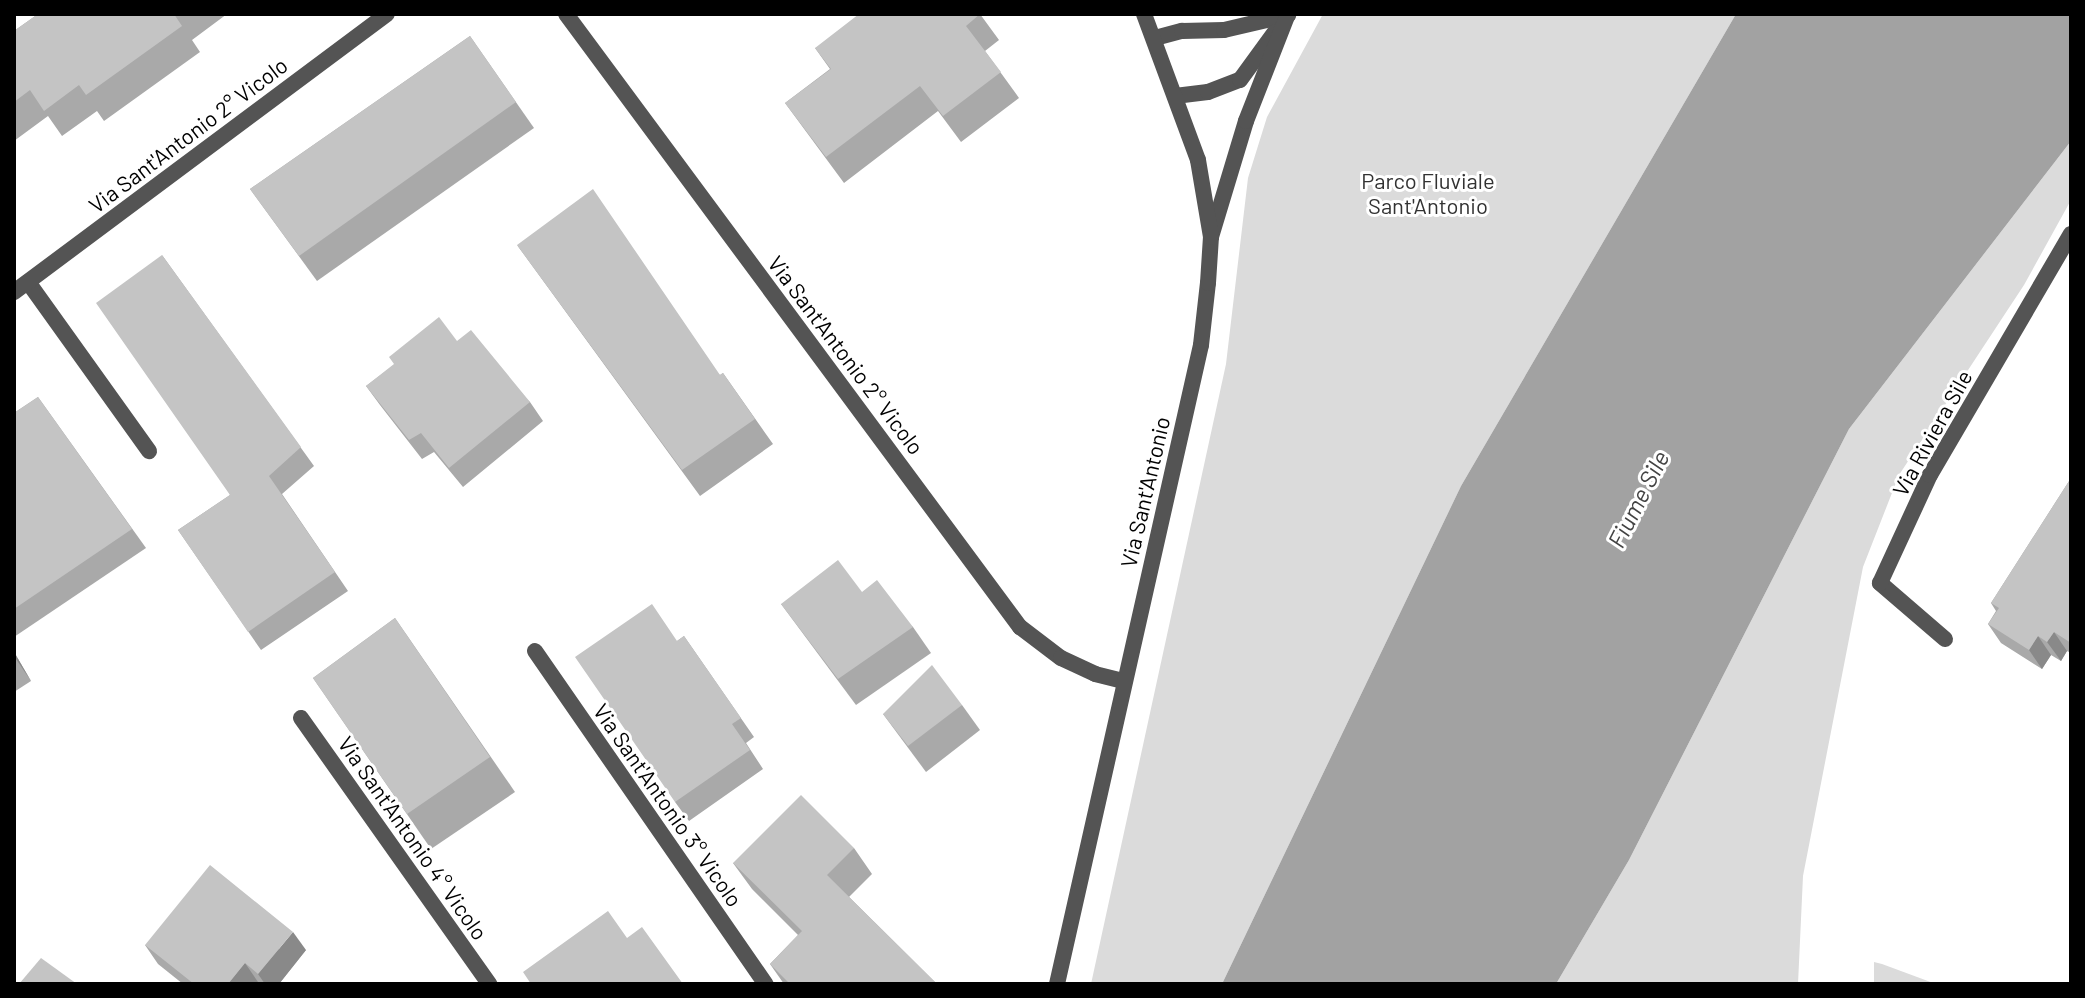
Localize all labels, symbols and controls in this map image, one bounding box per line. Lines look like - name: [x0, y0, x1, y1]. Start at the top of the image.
- street label: Via Sant'Antonio 2° Vicolo: [83, 52, 293, 218]
- park label: Parco Fluviale Sant'Antonio: [1361, 167, 1495, 218]
- street label: Via Sant'Antonio 2° Vicolo: [763, 250, 929, 460]
- street label: Via Riviera Sile: [1887, 365, 1977, 501]
- street label: Via Sant'Antonio: [1115, 414, 1175, 570]
- water label: Fiume Sile: [1601, 446, 1675, 552]
- street label: Via Sant'Antonio 3° Vicolo: [588, 699, 748, 911]
- street label: Via Sant'Antonio 4° Vicolo: [333, 731, 493, 945]

